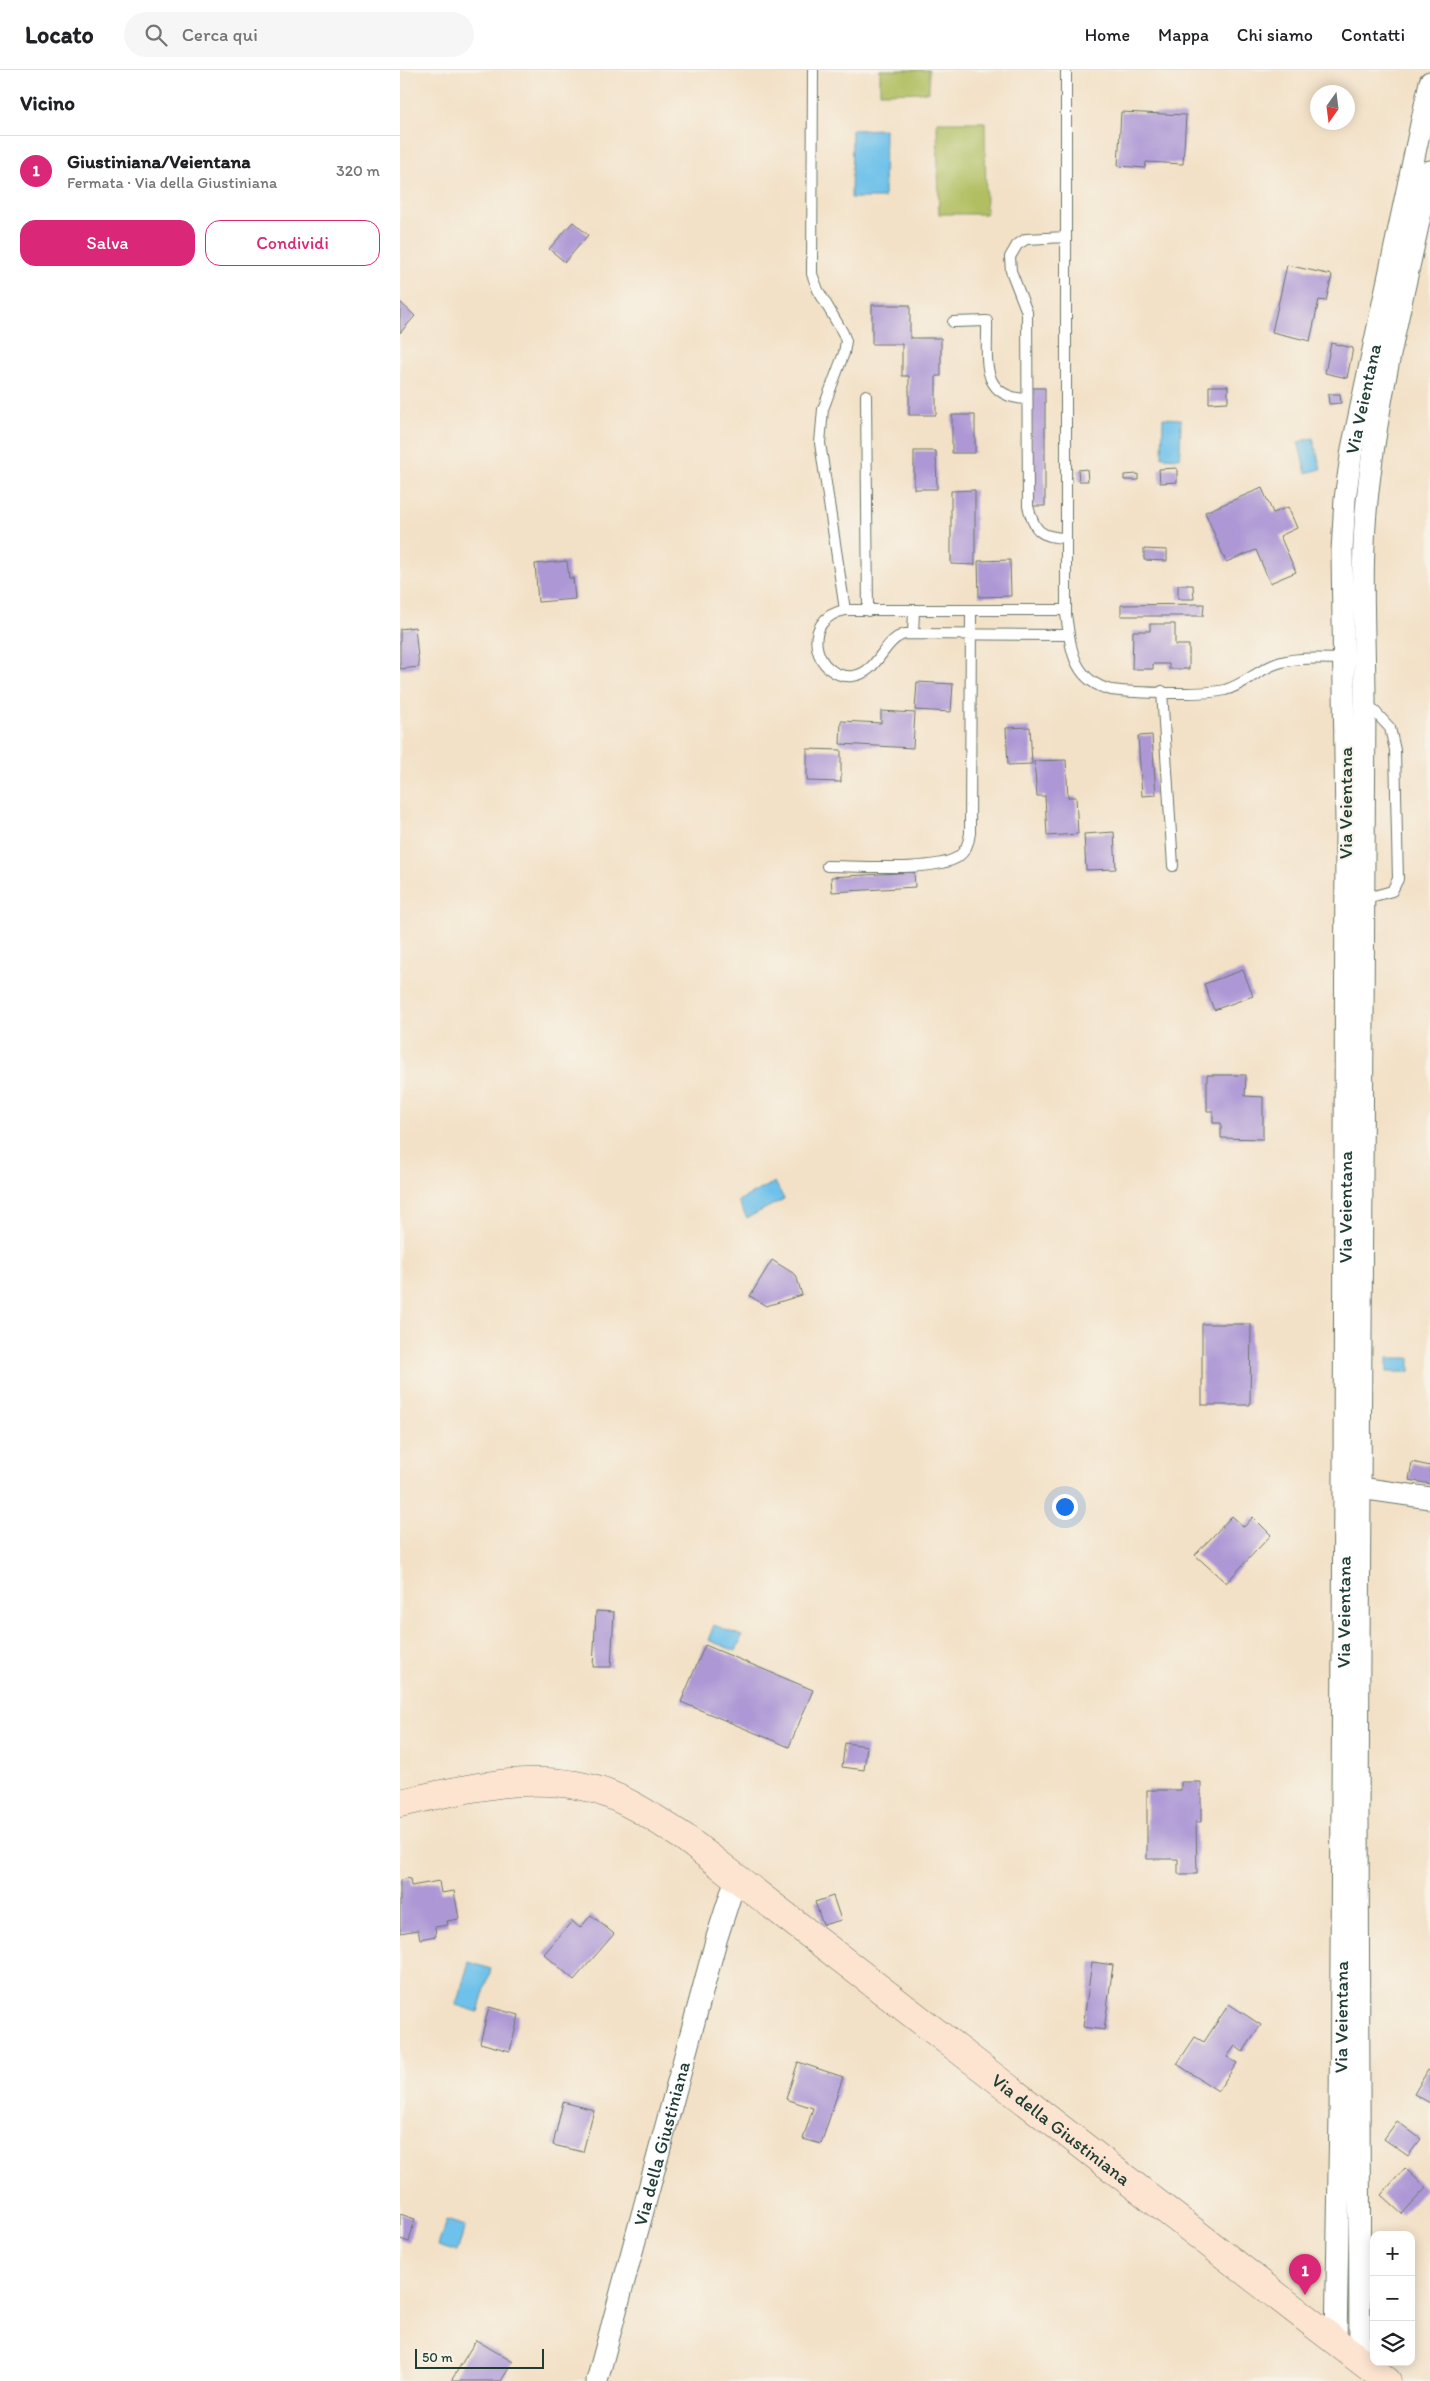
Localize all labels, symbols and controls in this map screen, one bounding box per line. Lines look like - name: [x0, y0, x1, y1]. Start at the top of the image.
- search box: [124, 12, 474, 57]
- text: Locato: [25, 20, 94, 49]
- icon: search: [142, 21, 170, 49]
- text: Cerca qui: [182, 23, 258, 46]
- text: Home: [1085, 24, 1130, 46]
- text: Mappa: [1158, 24, 1209, 46]
- text: Chi siamo: [1237, 24, 1313, 46]
- text: Contatti: [1341, 24, 1405, 46]
- north arrow: [1310, 85, 1355, 130]
- text: Vicino: [20, 90, 75, 115]
- text: Giustiniana/Veientana: [67, 150, 251, 173]
- text: 1: [32, 161, 40, 180]
- text: 320 m: [336, 161, 380, 180]
- text: Fermata · Via della Giustiniana: [67, 173, 277, 192]
- button: Salva: [20, 220, 195, 266]
- button: Condividi: [205, 220, 380, 266]
- street label: Via Veientana: [1340, 341, 1386, 456]
- street label: Via Veientana: [1334, 747, 1357, 859]
- street label: Via Veientana: [1333, 1151, 1357, 1263]
- your location: [1052, 1494, 1078, 1520]
- street label: Via Veientana: [1331, 1556, 1355, 1668]
- street label: Via Veientana: [1329, 1961, 1352, 2073]
- street label: Via della Giustiniana: [628, 2059, 694, 2228]
- street label: Via della Giustiniana: [987, 2068, 1135, 2190]
- map controls: [1370, 2231, 1415, 2366]
- button: +: [1370, 2231, 1415, 2276]
- pin: 1: [1289, 2254, 1321, 2295]
- button: −: [1370, 2276, 1415, 2321]
- button: layers: [1370, 2321, 1415, 2366]
- scale bar: [415, 2346, 544, 2369]
- text: 50 m: [422, 2349, 453, 2366]

